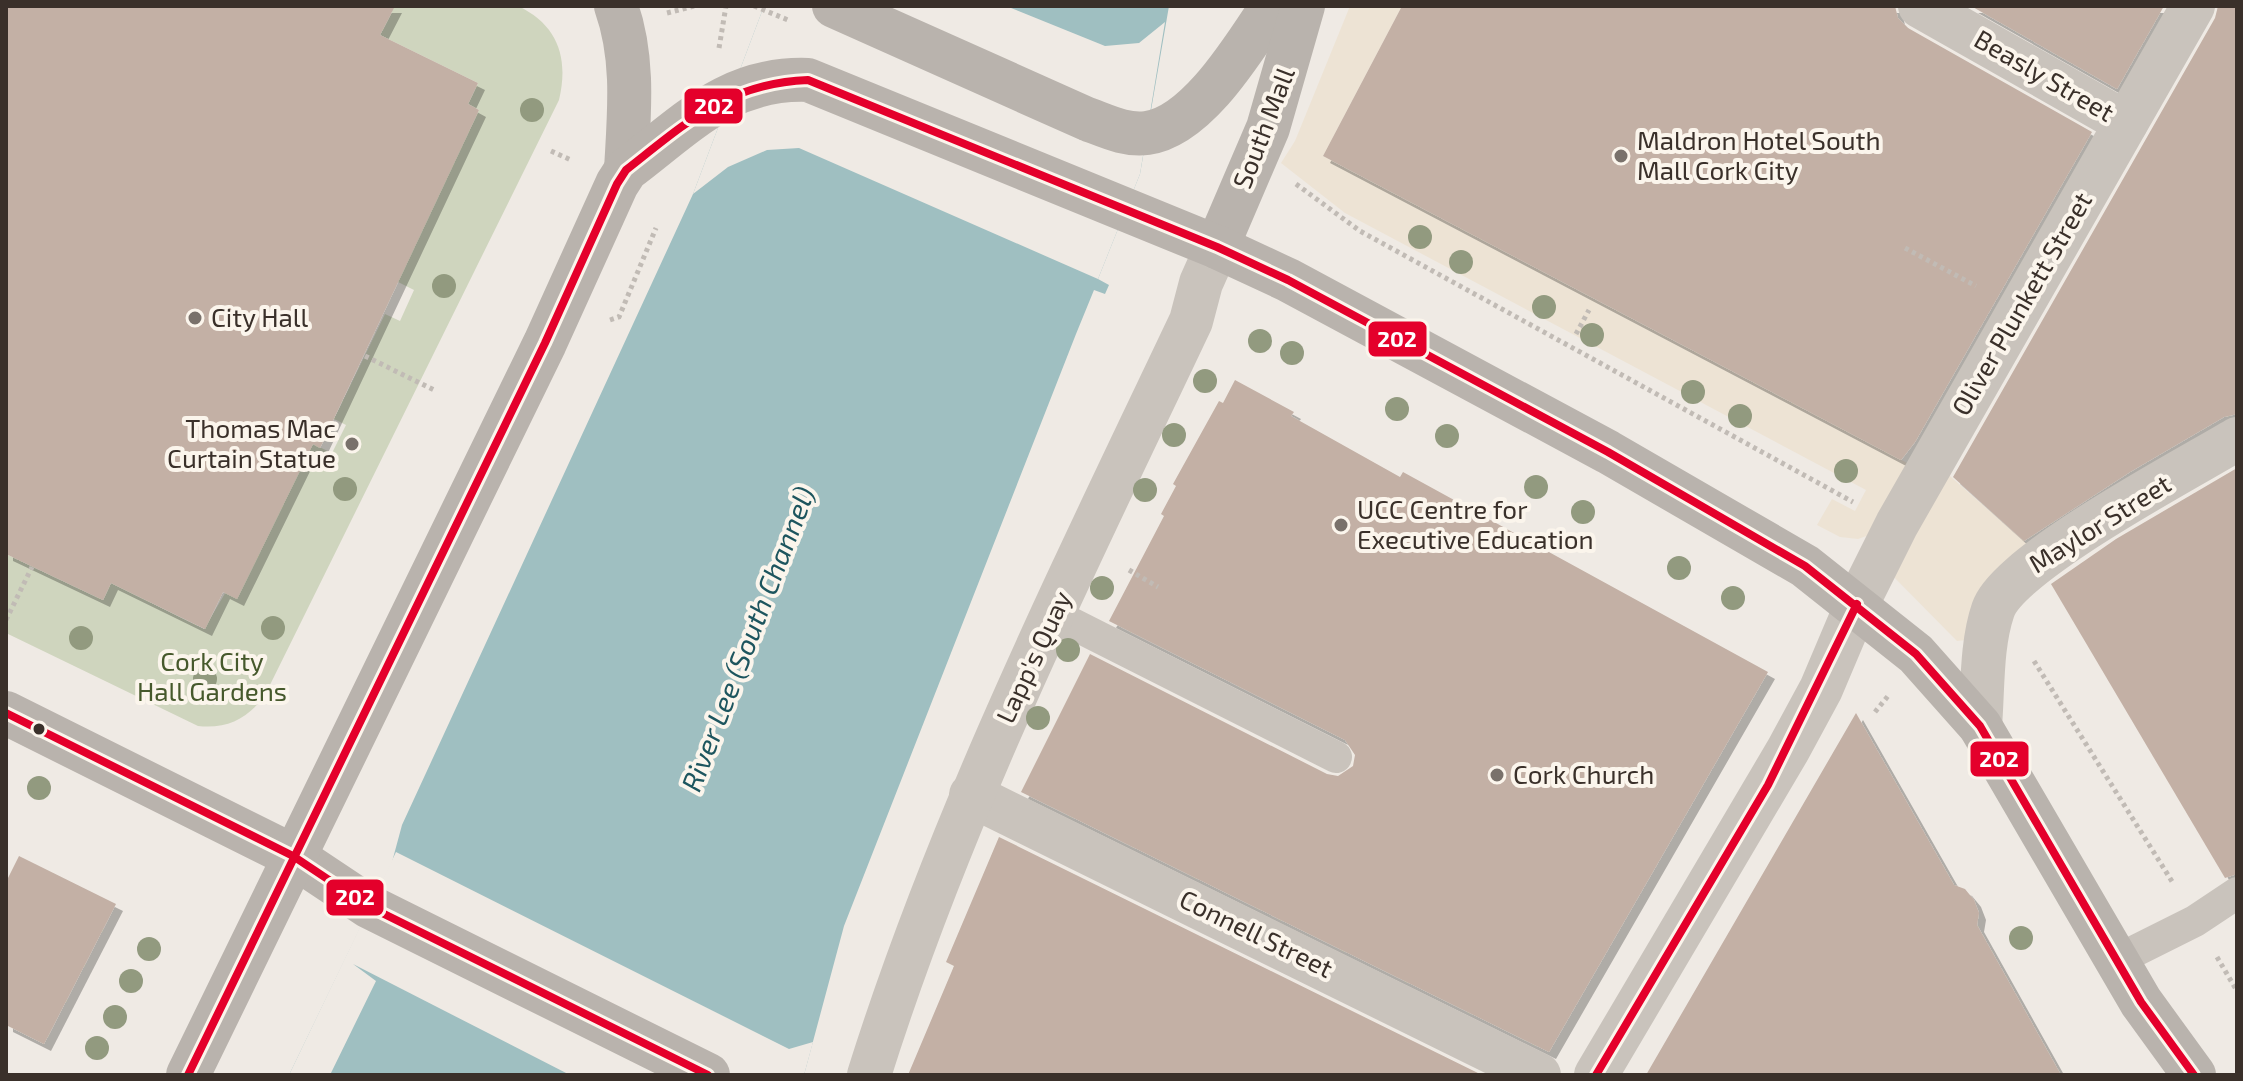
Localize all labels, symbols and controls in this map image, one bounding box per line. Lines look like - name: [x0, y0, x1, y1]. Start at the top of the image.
- street label: Beasly Street: [1969, 22, 2120, 127]
- street label: South Mall: [1225, 62, 1300, 193]
- line badge: 202: [683, 87, 744, 125]
- text: 202: [694, 92, 734, 118]
- place label: Maldron Hotel South Mall Cork City: [1637, 124, 1881, 185]
- marker: Maldron Hotel South Mall Cork City: [1612, 147, 1630, 165]
- street label: Oliver Plunkett Street: [1944, 186, 2097, 420]
- place label: City Hall: [211, 301, 309, 332]
- marker: City Hall: [186, 309, 204, 327]
- line badge: 202: [1367, 320, 1428, 358]
- text: 202: [1377, 325, 1417, 351]
- place label: Thomas Mac Curtain Statue: [167, 412, 336, 473]
- marker: Thomas Mac Curtain Statue: [343, 435, 361, 453]
- street label: Maylor Street: [2023, 467, 2176, 579]
- water label: River Lee (South Channel): [673, 481, 821, 796]
- place label: UCC Centre for Executive Education: [1357, 493, 1594, 554]
- marker: UCC Centre for Executive Education: [1332, 516, 1350, 534]
- street label: Lapp's Quay: [989, 585, 1077, 727]
- park label: Cork City Hall Gardens: [137, 645, 287, 706]
- unlabelled marker: [31, 721, 47, 737]
- line badge: 202: [1969, 740, 2030, 778]
- text: 202: [1979, 745, 2019, 771]
- place label: Cork Church: [1513, 758, 1654, 789]
- marker: Cork Church: [1488, 766, 1506, 784]
- line badge: 202: [325, 878, 385, 917]
- street label: Connell Street: [1175, 882, 1338, 983]
- text: 202: [335, 883, 375, 909]

